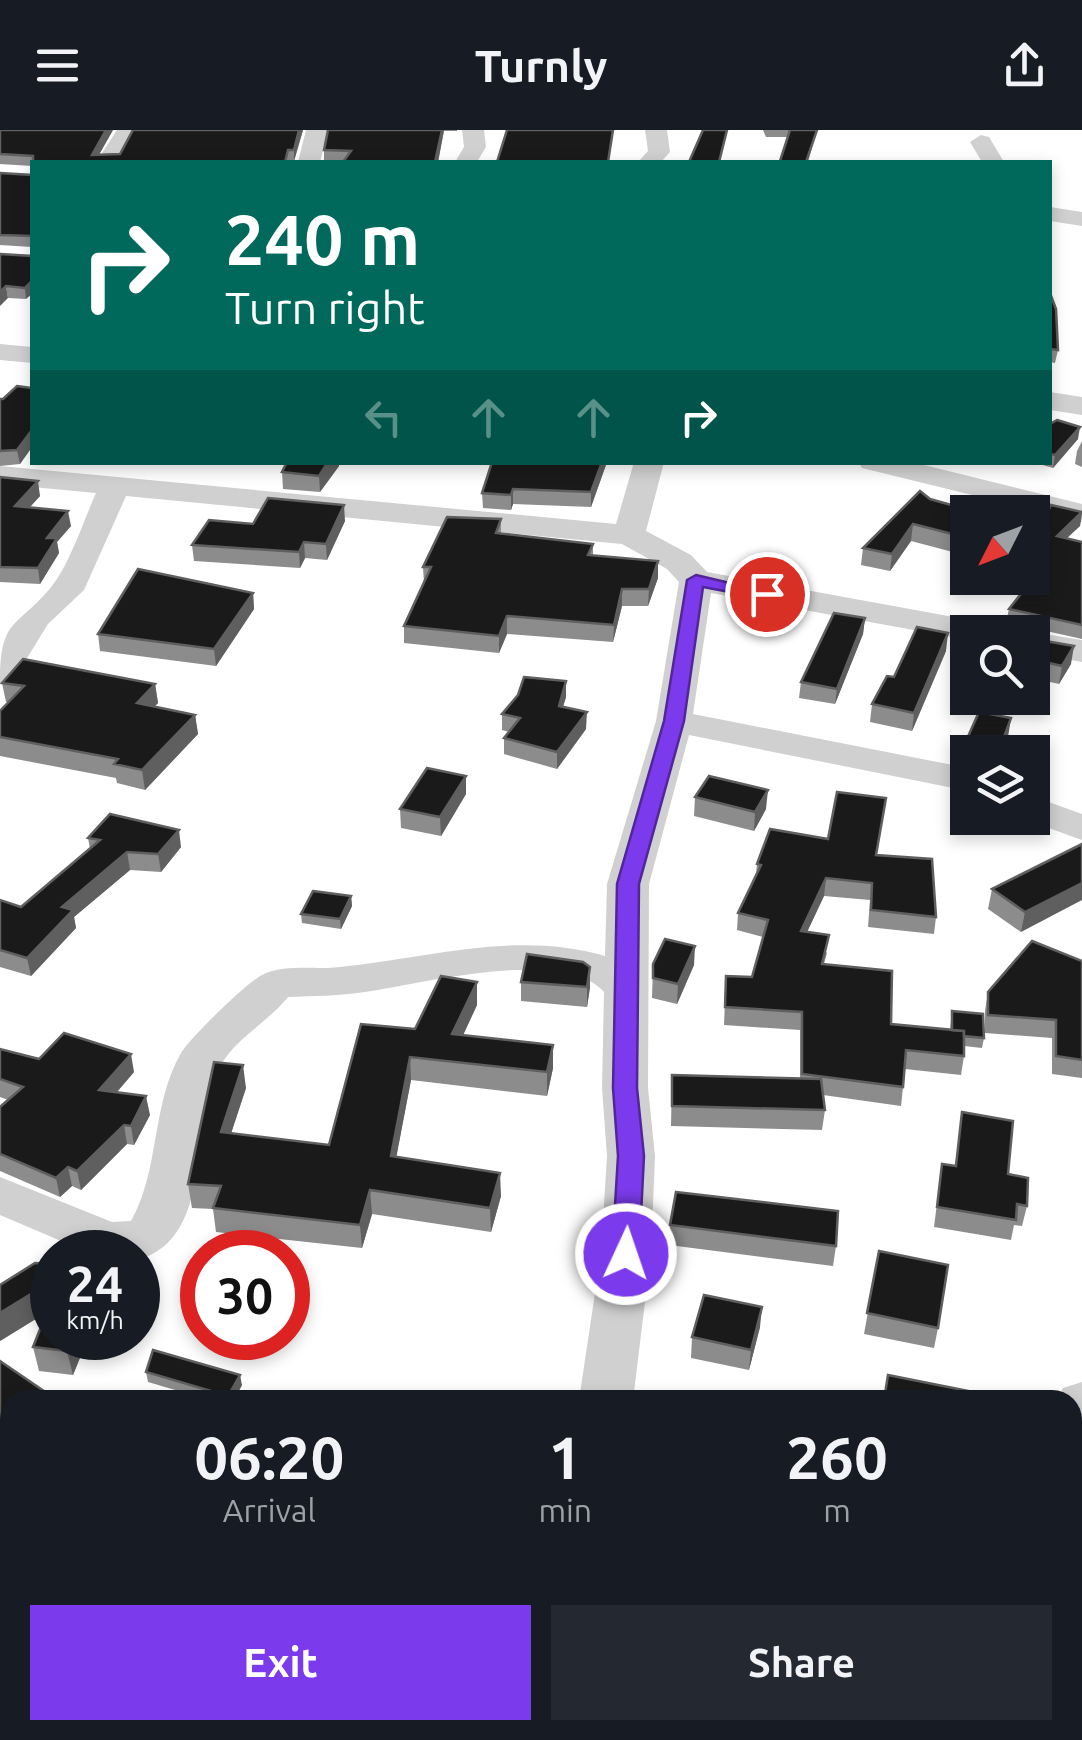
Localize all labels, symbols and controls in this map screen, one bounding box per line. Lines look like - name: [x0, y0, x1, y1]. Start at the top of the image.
- icon: menu: [30, 38, 85, 93]
- icon: share: [997, 38, 1052, 93]
- text: Turnly: [475, 40, 607, 91]
- icon: right: [60, 200, 190, 330]
- text: 240 m: [225, 200, 420, 278]
- text: Turn right: [225, 282, 425, 333]
- icon: left: [356, 390, 411, 445]
- icon: ahead: [461, 390, 516, 445]
- icon: ahead: [566, 390, 621, 445]
- icon: right: [671, 390, 726, 445]
- north arrow: [950, 495, 1050, 595]
- map controls: [950, 495, 1050, 835]
- pin: [725, 552, 810, 637]
- icon: arrive: [740, 567, 795, 622]
- button: search: [950, 615, 1050, 715]
- button: layers: [950, 735, 1050, 835]
- position arrow: [574, 1202, 678, 1306]
- speed limit sign: 30: [180, 1230, 310, 1360]
- text: 24: [67, 1255, 123, 1311]
- text: km/h: [66, 1306, 124, 1334]
- text: 06:20: [194, 1423, 344, 1490]
- text: 1: [548, 1423, 582, 1490]
- text: 260: [786, 1423, 888, 1490]
- text: Arrival: [223, 1492, 316, 1528]
- text: min: [538, 1492, 592, 1528]
- text: m: [823, 1492, 851, 1528]
- button: Exit: [30, 1605, 531, 1720]
- button: Share: [551, 1605, 1052, 1720]

